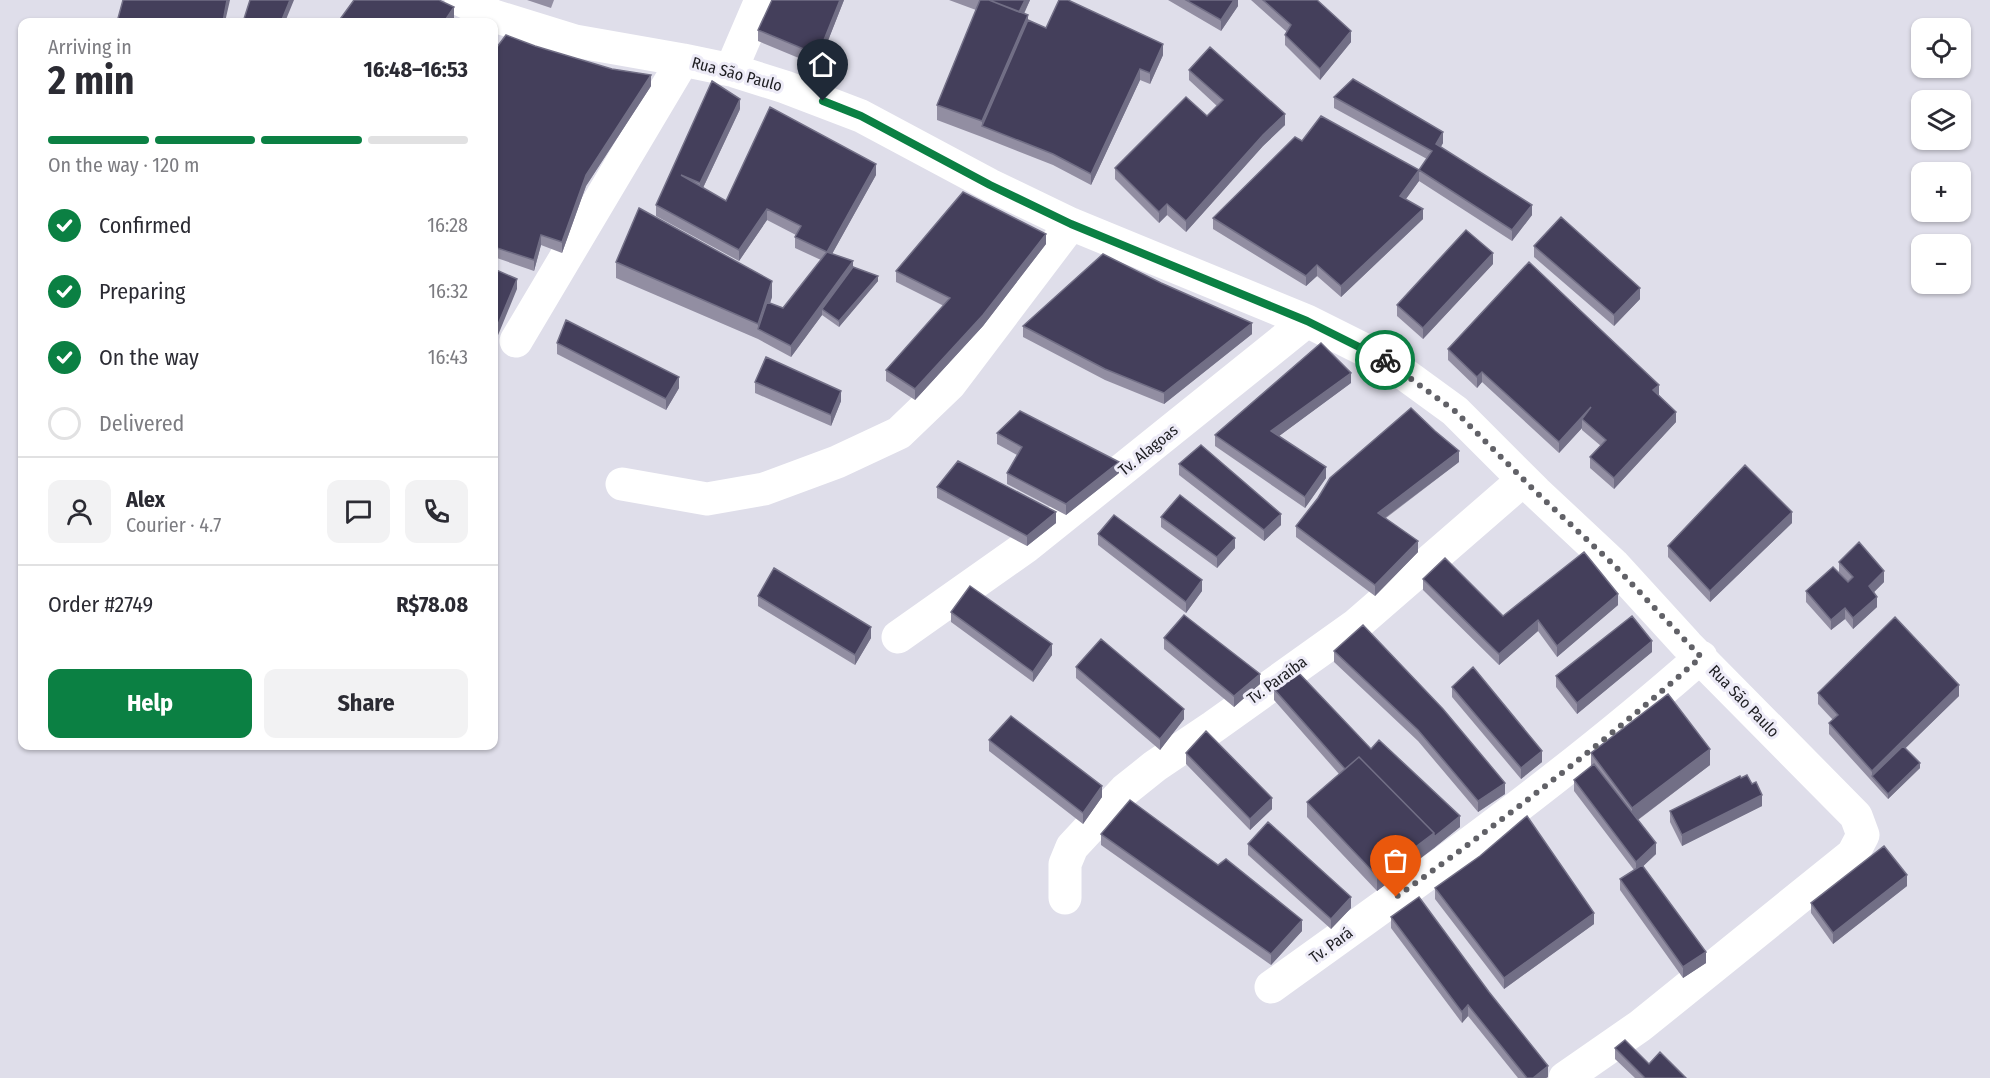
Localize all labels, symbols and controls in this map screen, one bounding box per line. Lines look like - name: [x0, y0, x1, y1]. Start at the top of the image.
- map controls: [1911, 18, 1971, 294]
- button: locate: [1911, 18, 1971, 78]
- text: Arriving in: [48, 35, 132, 59]
- pin: [797, 39, 848, 101]
- icon: home: [806, 48, 839, 81]
- street label: Rua São Paulo: [690, 53, 784, 95]
- text: 16:48–16:53: [363, 56, 468, 83]
- text: 2 min: [48, 58, 134, 104]
- button: layers: [1911, 90, 1971, 150]
- text: On the way · 120 m: [48, 153, 199, 177]
- button: +: [1911, 162, 1971, 222]
- icon: check: [48, 209, 81, 242]
- text: Confirmed: [99, 212, 192, 239]
- text: 16:28: [427, 213, 468, 237]
- button: −: [1911, 234, 1971, 294]
- icon: check: [48, 275, 81, 308]
- text: Preparing: [99, 278, 185, 305]
- text: 16:32: [428, 279, 468, 303]
- courier: [1355, 330, 1415, 390]
- icon: check: [48, 341, 81, 374]
- text: On the way: [99, 344, 199, 371]
- icon: bike: [1369, 344, 1402, 377]
- text: 16:43: [428, 345, 468, 369]
- text: Delivered: [99, 410, 184, 437]
- street label: Tv. Alagoas: [1115, 420, 1182, 480]
- button: person: [48, 480, 111, 543]
- button: chat: [327, 480, 390, 543]
- button: phone: [405, 480, 468, 543]
- text: Alex: [126, 486, 165, 513]
- text: Courier · 4.7: [126, 513, 221, 537]
- text: Order #2749: [48, 591, 153, 618]
- text: R$78.08: [396, 591, 468, 618]
- street label: Tv. Paraíba: [1243, 652, 1311, 708]
- street label: Rua São Paulo: [1705, 661, 1783, 741]
- button: Help: [48, 669, 252, 738]
- button: Share: [264, 669, 468, 738]
- pin: [1370, 835, 1421, 897]
- icon: bag: [1379, 844, 1412, 877]
- street label: Tv. Pará: [1306, 923, 1356, 967]

